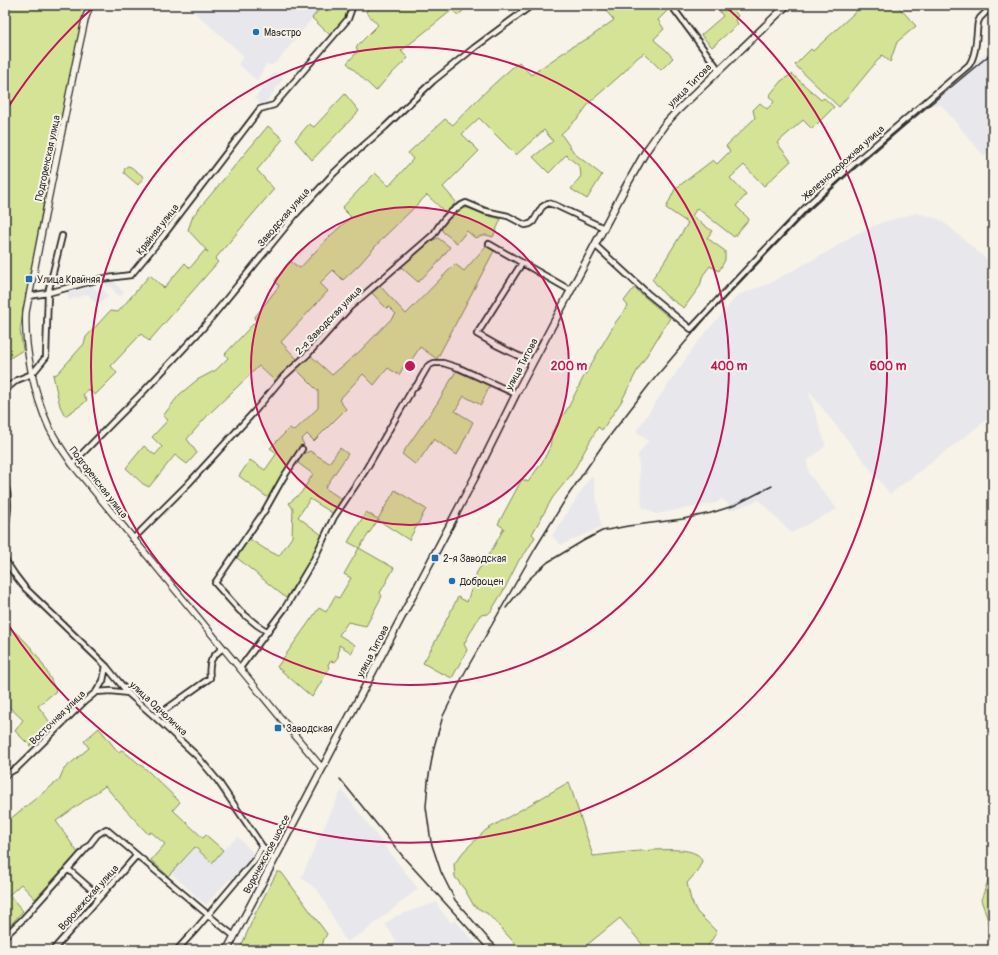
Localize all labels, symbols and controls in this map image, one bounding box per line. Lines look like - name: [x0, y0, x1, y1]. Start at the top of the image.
- marker: Маэстро: [251, 27, 261, 37]
- place label: Маэстро: [264, 27, 302, 39]
- street label: улица Титова: [665, 61, 714, 111]
- street label: Подгоренская улица: [33, 114, 63, 202]
- street label: Железнодорожная улица: [799, 123, 887, 204]
- street label: Заводская улица: [255, 186, 313, 249]
- street label: Крайняя улица: [134, 201, 182, 257]
- marker: Улица Крайняя: [24, 274, 34, 284]
- place label: Улица Крайняя: [37, 274, 100, 286]
- street label: 2-я Заводская улица: [293, 284, 365, 357]
- street label: улица Титова: [503, 336, 541, 393]
- centre of rings: [403, 359, 417, 373]
- text: 200 m: [551, 359, 588, 374]
- text: 400 m: [710, 359, 748, 374]
- text: 600 m: [870, 359, 907, 374]
- street label: Подгоренская улица: [67, 444, 130, 521]
- marker: 2-я Заводская: [430, 553, 440, 563]
- place label: 2-я Заводская: [443, 553, 507, 565]
- marker: Доброцен: [447, 576, 457, 586]
- place label: Доброцен: [459, 576, 503, 588]
- street label: улица Титова: [354, 623, 392, 680]
- street label: улица Одноличка: [126, 678, 190, 739]
- street label: Восточная улица: [27, 688, 88, 747]
- marker: Заводская: [273, 723, 283, 733]
- place label: Заводская: [286, 723, 333, 735]
- street label: Воронежское шоссе: [241, 813, 293, 896]
- street label: Воронежская улица: [56, 862, 122, 933]

